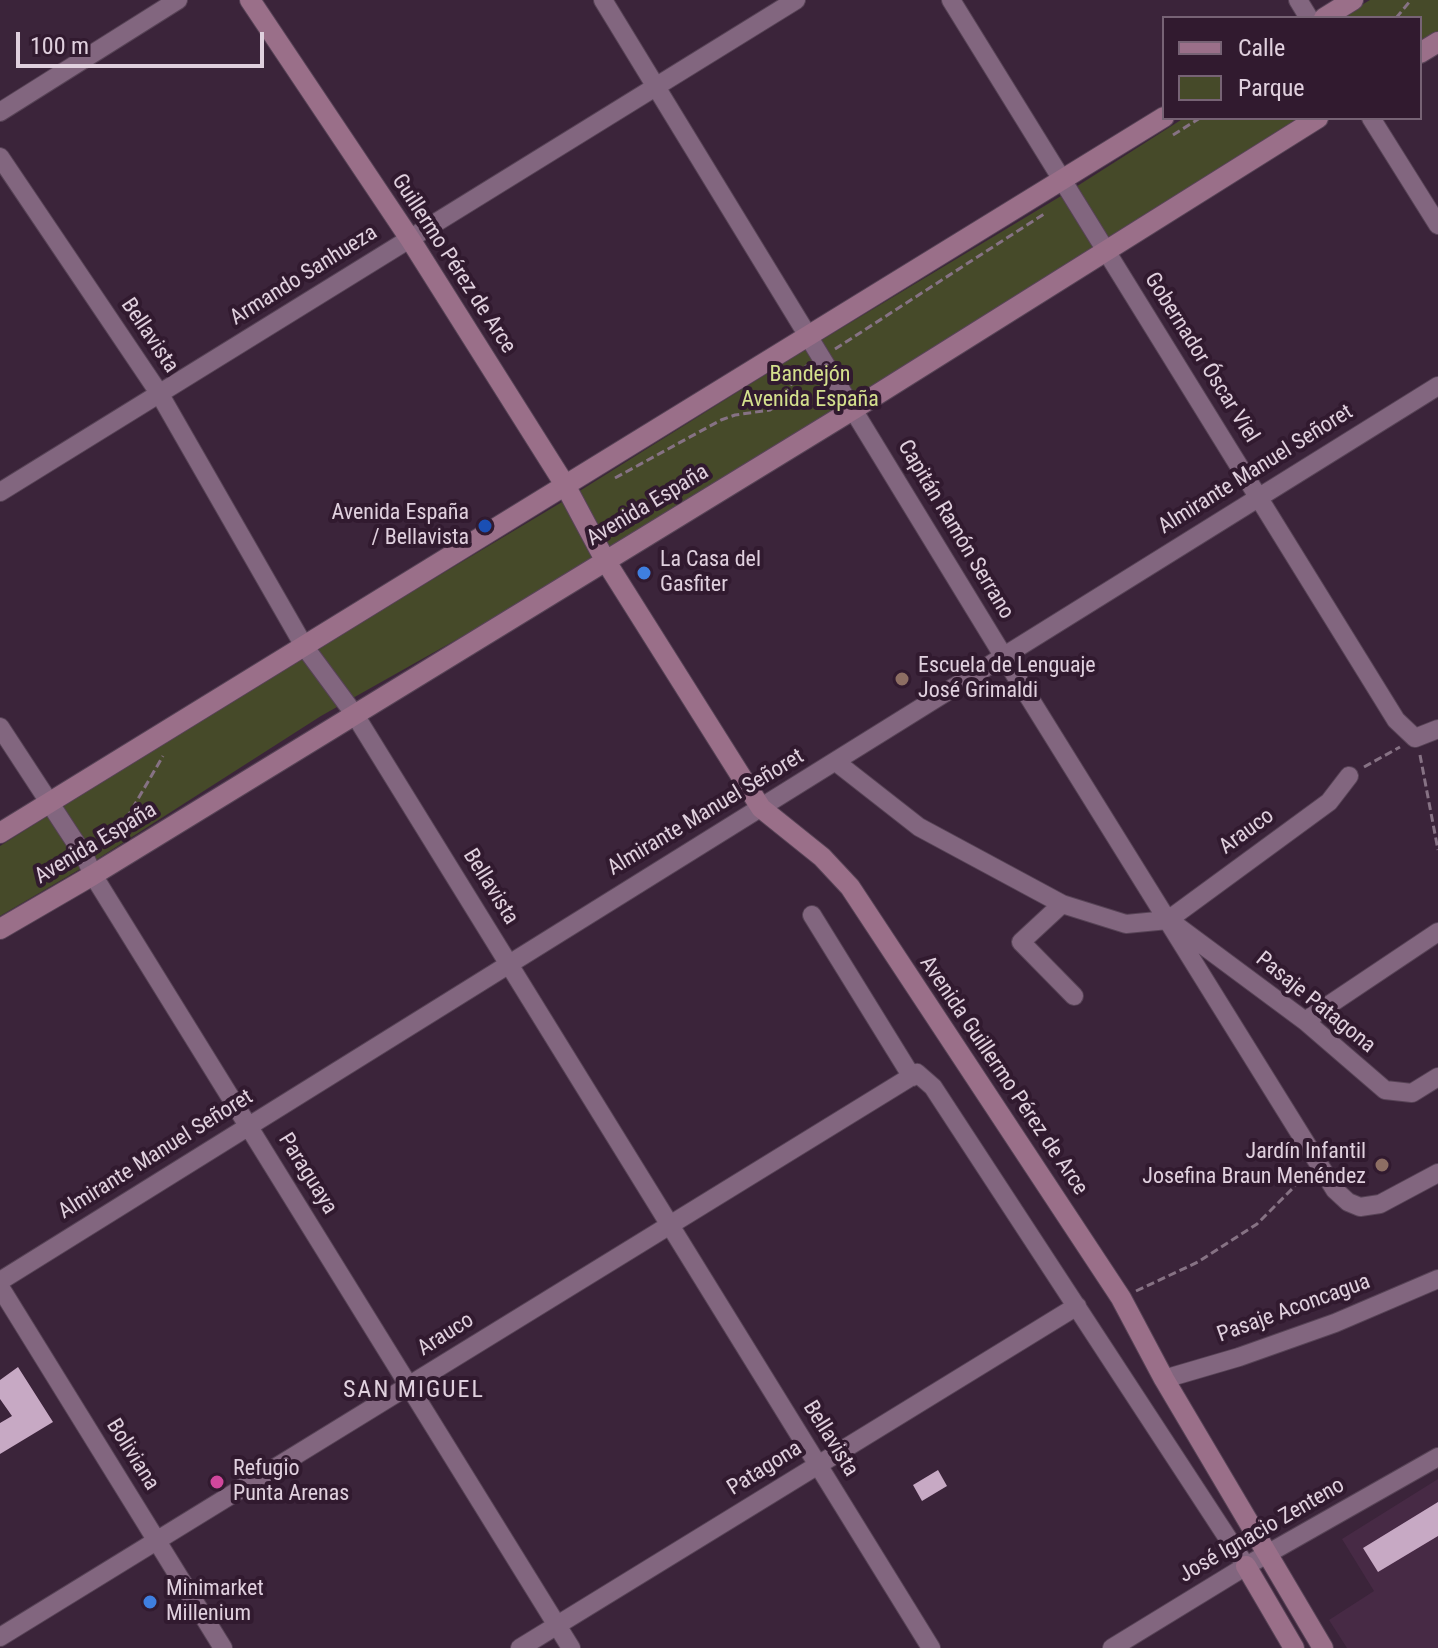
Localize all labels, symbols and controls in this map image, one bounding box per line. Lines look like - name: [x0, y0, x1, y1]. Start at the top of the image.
- scale bar: [20, 16, 268, 66]
- legend: [1162, 16, 1422, 120]
- text: 100 m: [30, 32, 89, 60]
- text: Calle: [1238, 34, 1285, 62]
- text: Parque: [1238, 74, 1305, 102]
- street label: Guillermo Pérez de Arce: [385, 169, 521, 359]
- street label: Armando Sanhueza: [226, 220, 382, 332]
- street label: Gobernador Óscar Viel: [1138, 268, 1264, 448]
- street label: Bellavista: [114, 294, 184, 378]
- park label: Bandejón Avenida España: [741, 362, 879, 414]
- street label: Almirante Manuel Señoret: [1154, 399, 1358, 541]
- street label: Capitán Ramón Serrano: [891, 436, 1019, 624]
- street label: Avenida España: [582, 459, 714, 553]
- place label: Avenida España / Bellavista: [332, 500, 469, 552]
- marker: Avenida España / Bellavista: [476, 517, 494, 535]
- place label: La Casa del Gasfiter: [660, 547, 761, 598]
- marker: La Casa del Gasfiter: [635, 564, 653, 582]
- place label: Escuela de Lenguaje José Grimaldi: [918, 653, 1096, 704]
- marker: Escuela de Lenguaje José Grimaldi: [893, 670, 911, 688]
- street label: Almirante Manuel Señoret: [603, 744, 809, 882]
- street label: Avenida España: [30, 797, 162, 891]
- street label: Arauco: [1214, 803, 1280, 861]
- street label: Bellavista: [456, 844, 524, 930]
- street label: Pasaje Patagona: [1250, 947, 1380, 1059]
- street label: Avenida Guillermo Pérez de Arce: [913, 952, 1093, 1200]
- street label: Almirante Manuel Señoret: [54, 1084, 258, 1226]
- street label: Paraguaya: [272, 1128, 342, 1220]
- place label: Jardín Infantil Josefina Braun Menéndez: [1142, 1139, 1366, 1190]
- marker: Jardín Infantil Josefina Braun Menéndez: [1373, 1156, 1391, 1174]
- street label: Pasaje Aconcagua: [1214, 1269, 1374, 1349]
- street label: Arauco: [413, 1308, 479, 1362]
- district label: SAN MIGUEL: [343, 1377, 485, 1405]
- street label: Bellavista: [796, 1396, 864, 1482]
- street label: Boliviana: [100, 1414, 164, 1496]
- street label: Patagona: [723, 1436, 807, 1502]
- place label: Refugio Punta Arenas: [233, 1456, 349, 1508]
- marker: Refugio Punta Arenas: [208, 1473, 226, 1491]
- street label: José Ignacio Zenteno: [1175, 1473, 1349, 1589]
- place label: Minimarket Millenium: [166, 1576, 264, 1628]
- marker: Minimarket Millenium: [141, 1593, 159, 1611]

